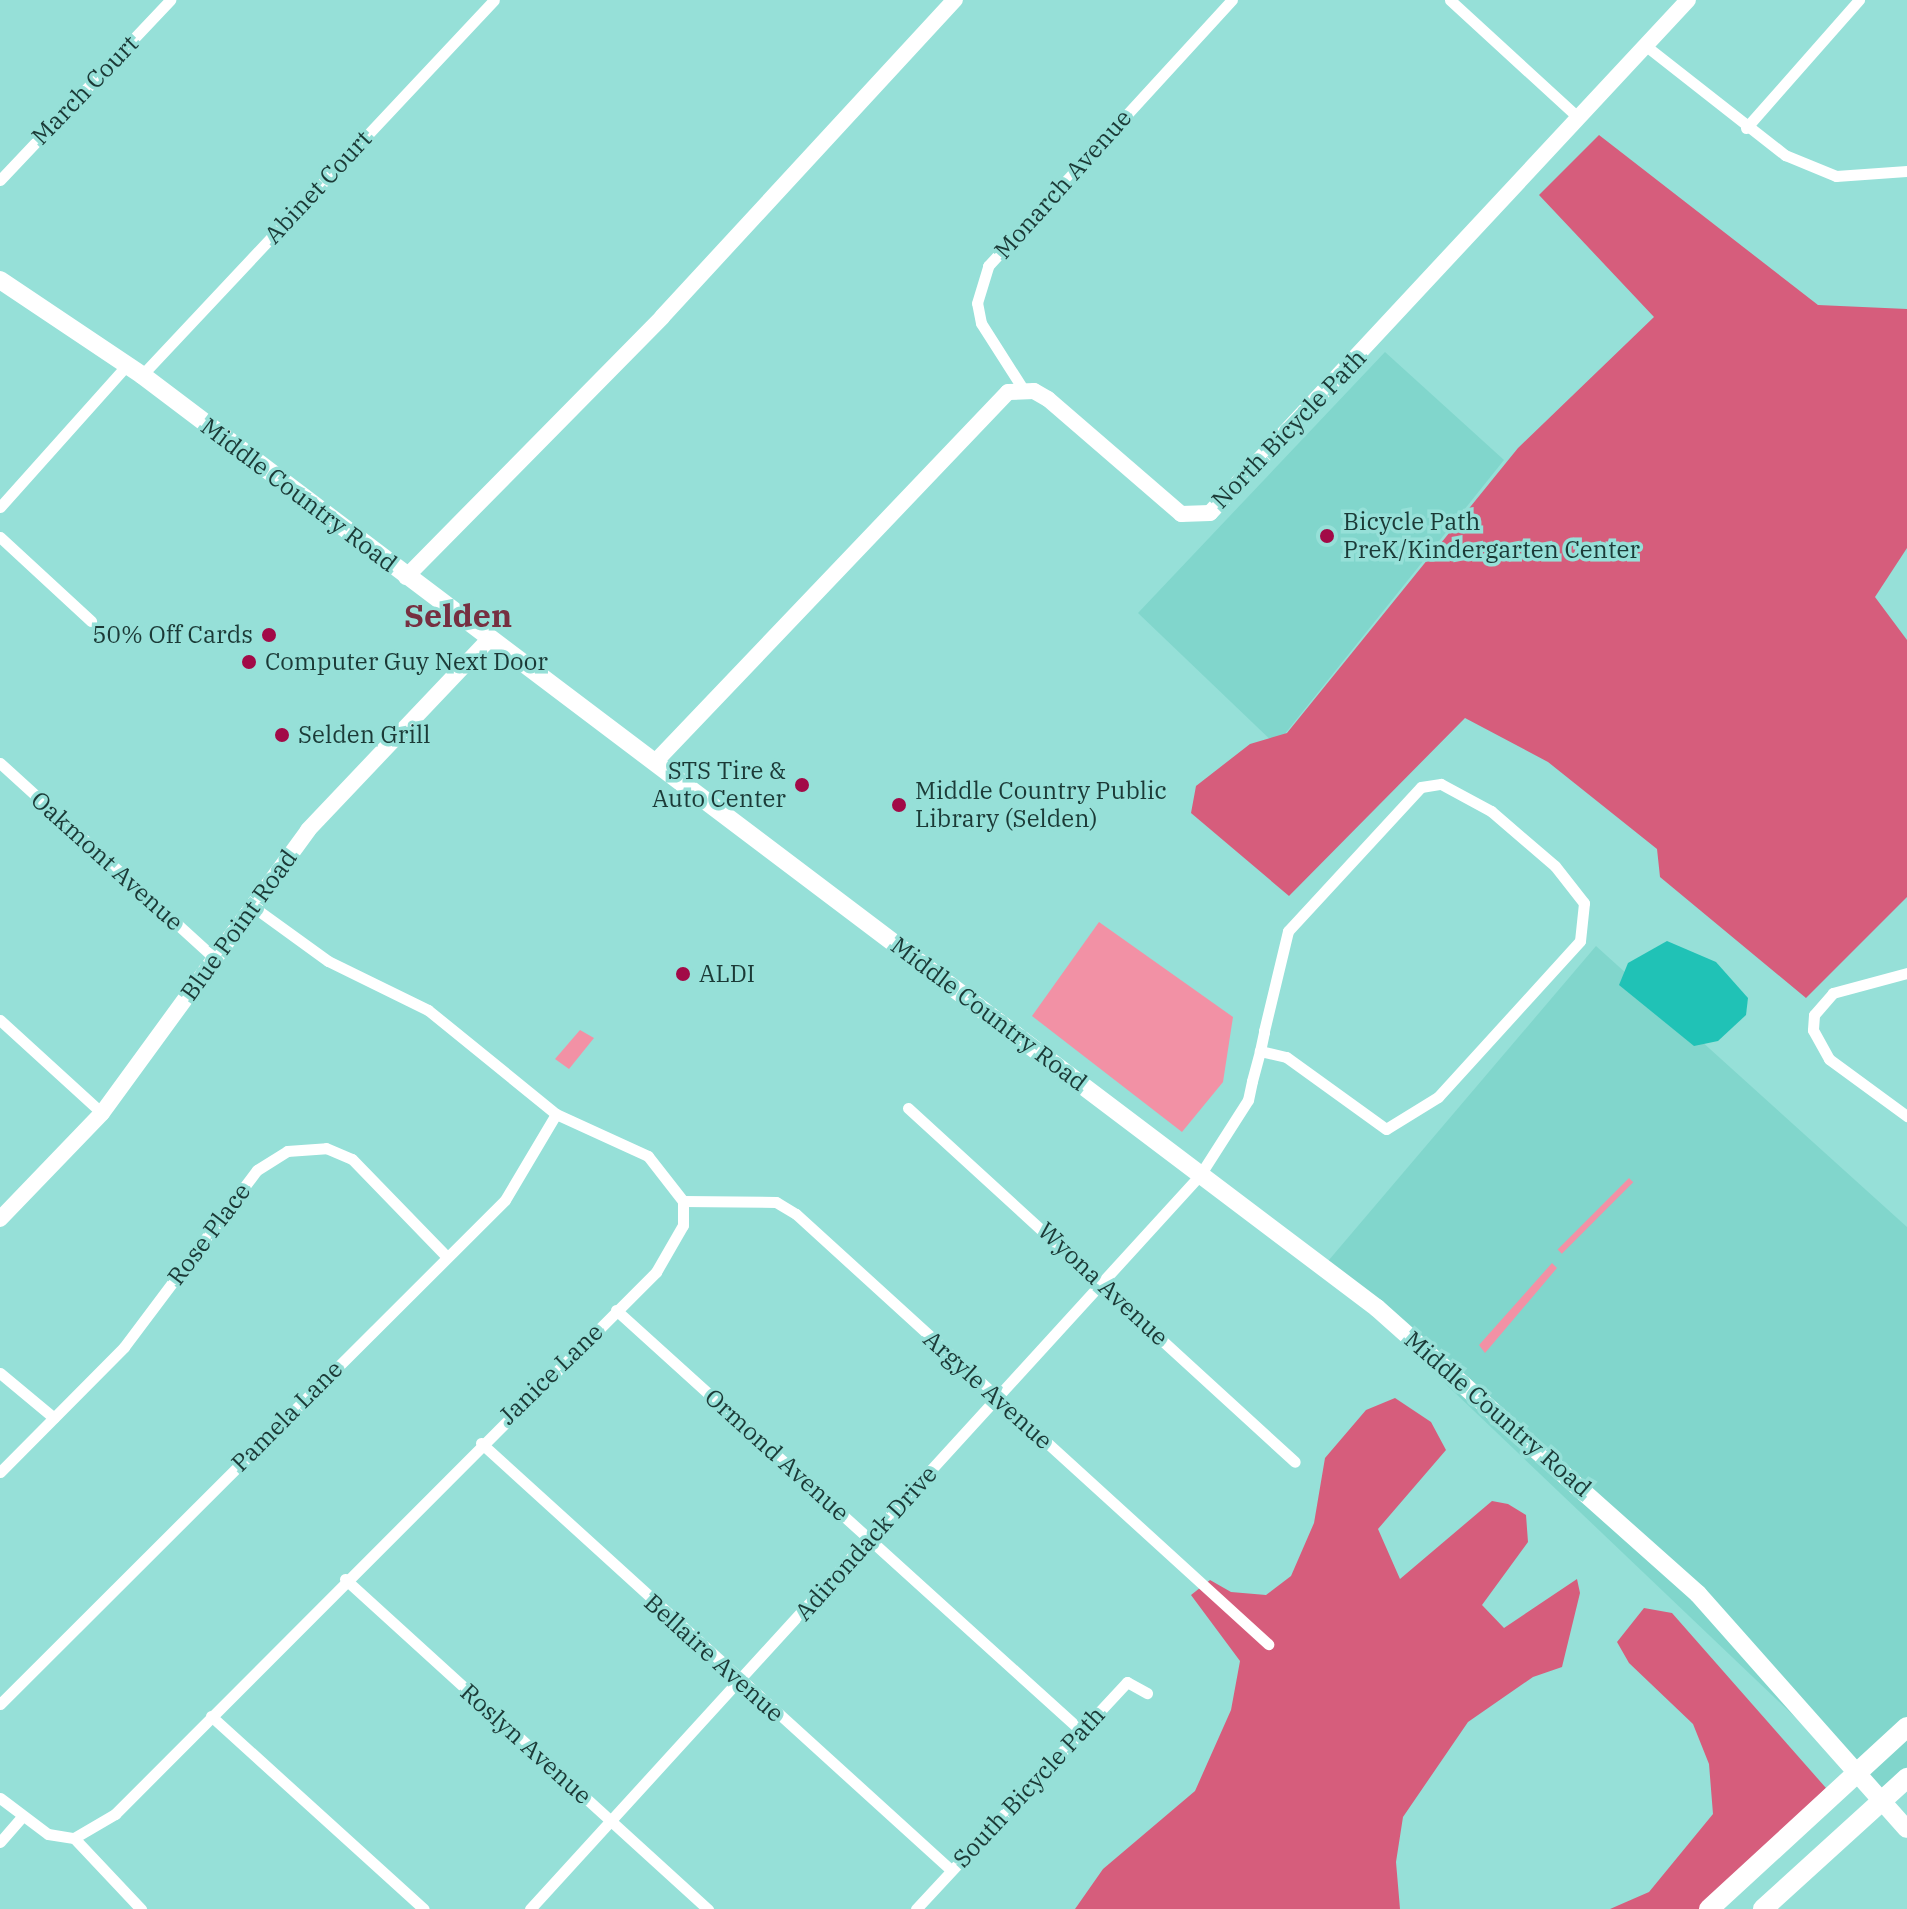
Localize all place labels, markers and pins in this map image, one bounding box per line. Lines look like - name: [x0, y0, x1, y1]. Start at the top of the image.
- place label: Bicycle Path PreK/Kindergarten Center: [1343, 508, 1640, 564]
- marker: Bicycle Path PreK/Kindergarten Center: [1318, 527, 1336, 545]
- place label: 50% Off Cards: [92, 621, 253, 649]
- marker: 50% Off Cards: [260, 626, 278, 644]
- place label: Computer Guy Next Door: [265, 648, 548, 676]
- marker: Computer Guy Next Door: [240, 653, 258, 671]
- place label: Selden Grill: [298, 721, 430, 749]
- marker: Selden Grill: [273, 726, 291, 744]
- place label: STS Tire & Auto Center: [652, 757, 786, 813]
- marker: STS Tire & Auto Center: [793, 776, 811, 794]
- place label: Middle Country Public Library (Selden): [915, 777, 1167, 833]
- marker: Middle Country Public Library (Selden): [890, 796, 908, 814]
- place label: ALDI: [699, 960, 755, 988]
- marker: ALDI: [674, 965, 692, 983]

